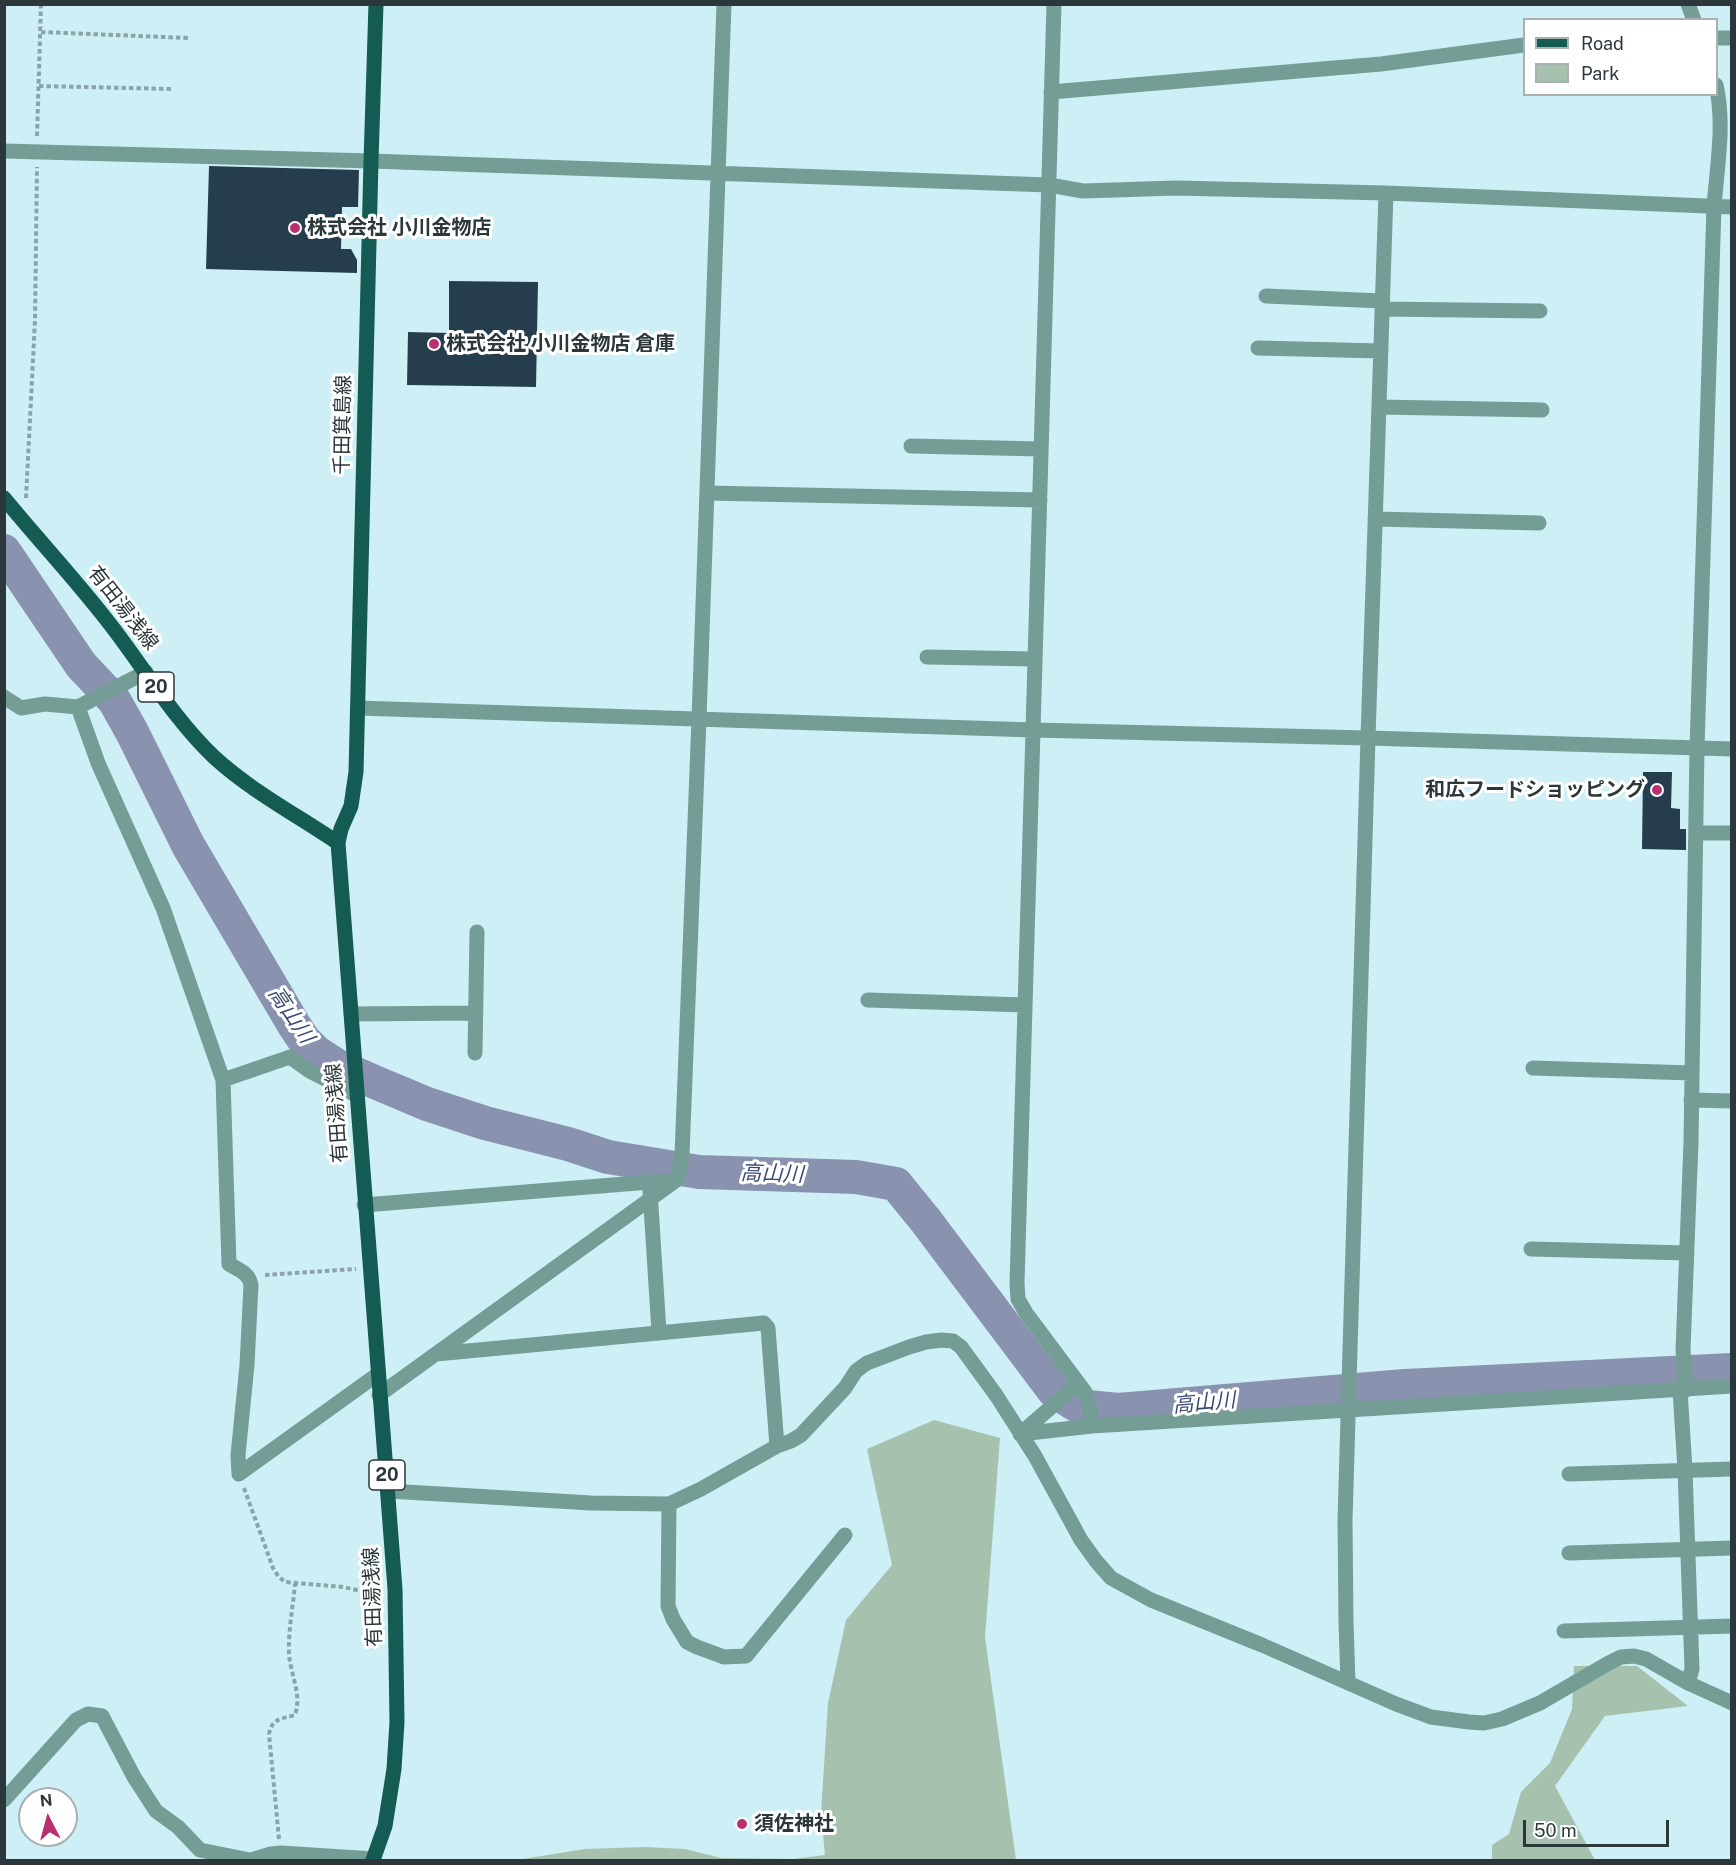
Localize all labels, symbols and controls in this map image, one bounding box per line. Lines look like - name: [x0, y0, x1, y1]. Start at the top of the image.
- legend: [1523, 18, 1718, 96]
- text: Road: [1581, 33, 1624, 54]
- text: Park: [1581, 63, 1619, 84]
- place label: 株式会社 小川金物店: [307, 216, 492, 240]
- marker: 株式会社 小川金物店: [288, 221, 302, 235]
- place label: 株式会社 小川金物店 倉庫: [446, 332, 675, 356]
- marker: 株式会社 小川金物店 倉庫: [427, 337, 441, 351]
- street label: 千田箕島線: [330, 375, 356, 475]
- street label: 有田湯浅線: [83, 561, 163, 655]
- road number: 20: [138, 672, 174, 702]
- place label: 和広フードショッピング: [1425, 778, 1645, 802]
- marker: 和広フードショッピング: [1650, 783, 1664, 797]
- water label: 高山川: [263, 982, 319, 1048]
- street label: 有田湯浅線: [322, 1062, 352, 1164]
- water label: 高山川: [740, 1160, 804, 1188]
- water label: 高山川: [1172, 1388, 1236, 1418]
- road number: 20: [369, 1460, 405, 1490]
- street label: 有田湯浅線: [359, 1547, 387, 1647]
- north arrow: [18, 1787, 78, 1847]
- text: N: [39, 1790, 53, 1811]
- scale bar: [1526, 1808, 1672, 1846]
- place label: 須佐神社: [754, 1812, 834, 1836]
- marker: 須佐神社: [735, 1817, 749, 1831]
- text: 50 m: [1534, 1820, 1577, 1841]

